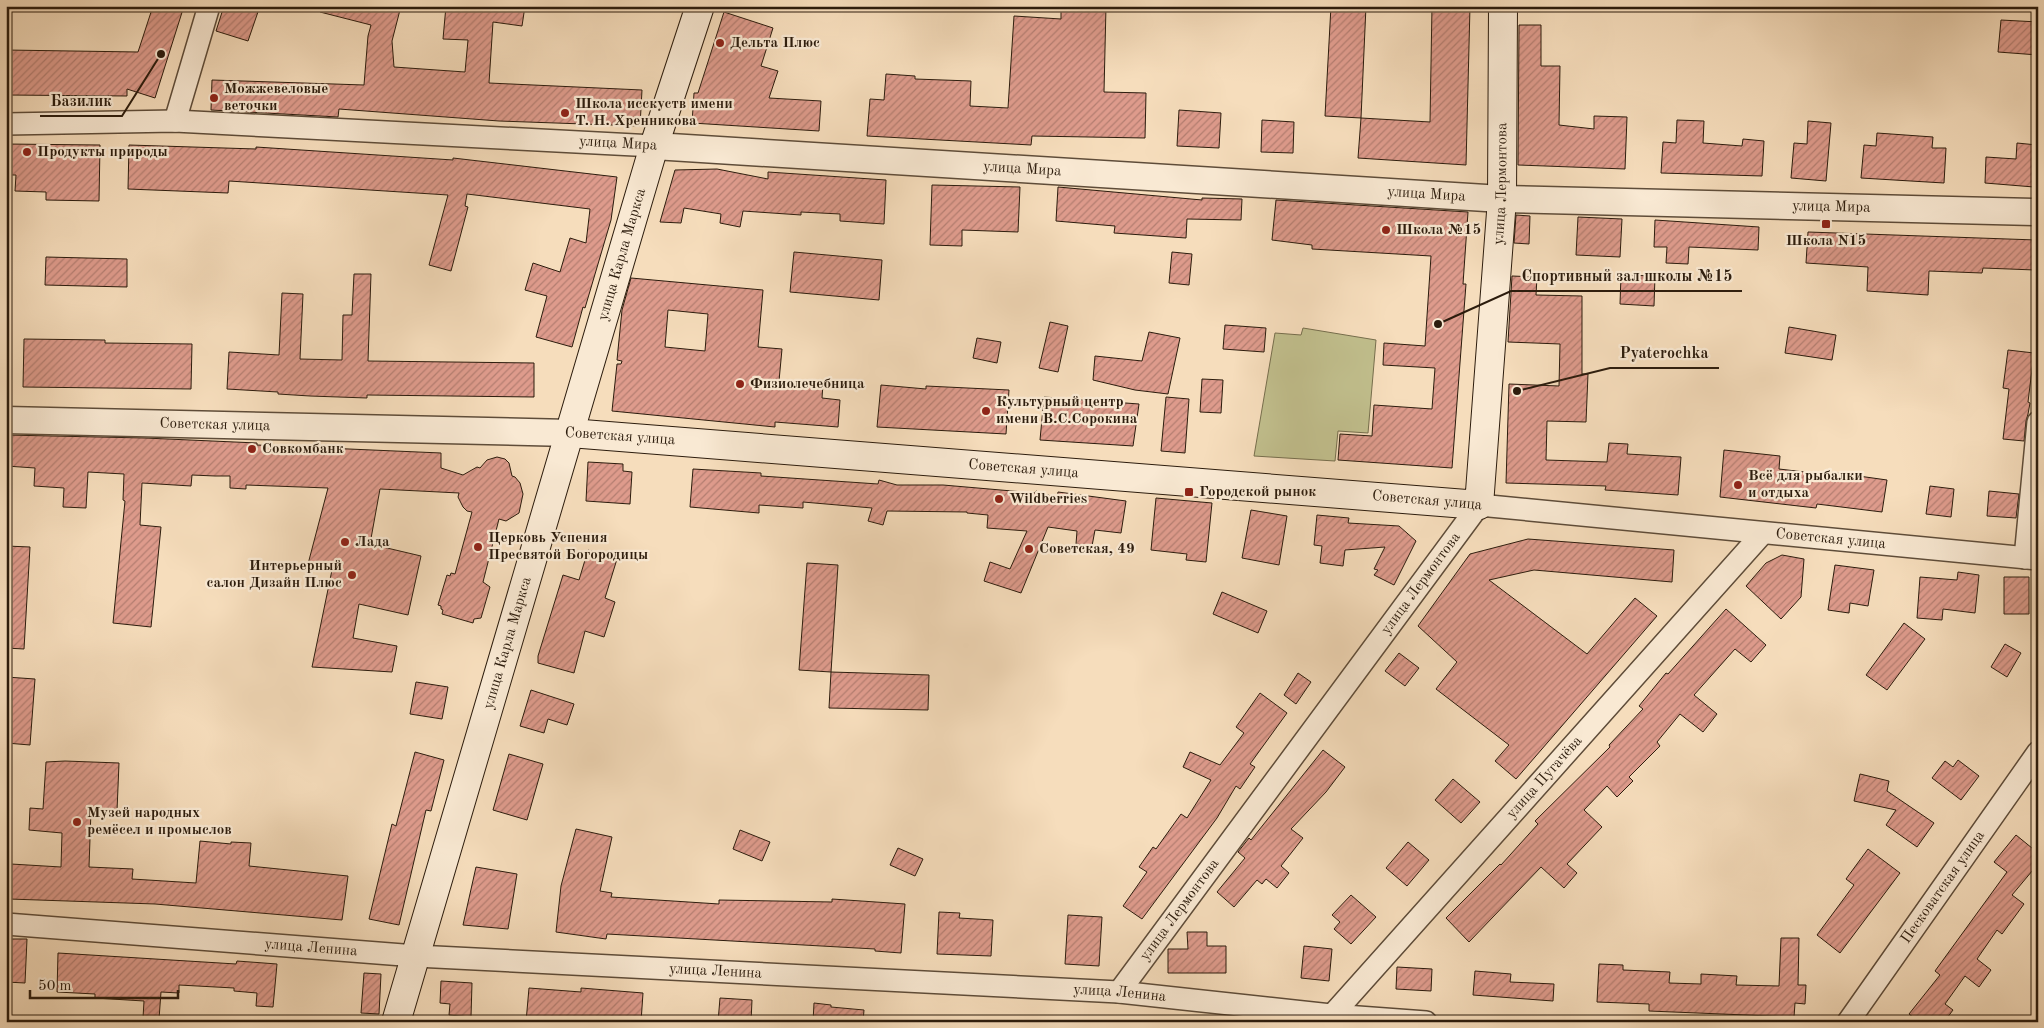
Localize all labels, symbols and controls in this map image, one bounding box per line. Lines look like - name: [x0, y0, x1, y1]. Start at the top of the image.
- place label: Дельта Плюс: [730, 36, 820, 51]
- marker: Дельта Плюс: [714, 37, 726, 49]
- place label: Можжевеловые веточки: [224, 82, 328, 114]
- callout: Базилик: [40, 85, 122, 116]
- marker: Можжевеловые веточки: [208, 92, 220, 104]
- text: Базилик: [50, 94, 112, 110]
- place label: Школа исскуств имени Т. Н. Хренникова: [575, 97, 733, 129]
- marker: Школа исскуств имени Т. Н. Хренникова: [559, 107, 571, 119]
- street label: улица Лермонтова: [1491, 122, 1510, 245]
- street label: улица Мира: [578, 134, 658, 154]
- place label: Продукты природы: [37, 145, 168, 160]
- marker: Продукты природы: [21, 146, 33, 158]
- street label: улица Мира: [983, 159, 1062, 179]
- street label: улица Мира: [1387, 184, 1467, 204]
- street label: улица Карла Маркса: [595, 186, 649, 323]
- street label: улица Мира: [1792, 199, 1871, 215]
- marker: Школа N15: [1820, 218, 1832, 230]
- place label: Школа №15: [1396, 223, 1481, 238]
- marker: Школа №15: [1380, 224, 1392, 236]
- place label: Школа N15: [1786, 234, 1866, 249]
- callout: Спортивный зал школы №15: [1511, 260, 1742, 291]
- text: Спортивный зал школы №15: [1521, 269, 1733, 285]
- callout: Pyaterochka: [1610, 337, 1719, 368]
- text: Pyaterochka: [1619, 346, 1709, 362]
- place label: Физиолечебница: [750, 377, 865, 392]
- marker: Физиолечебница: [734, 378, 746, 390]
- place label: Культурный центр имени В.С.Сорокина: [996, 395, 1138, 427]
- marker: Культурный центр имени В.С.Сорокина: [980, 405, 992, 417]
- street label: Советская улица: [159, 416, 271, 434]
- street label: Советская улица: [564, 426, 676, 448]
- place label: Совкомбанк: [262, 442, 344, 457]
- marker: Совкомбанк: [246, 443, 258, 455]
- street label: Советская улица: [968, 457, 1080, 481]
- place label: Всё для рыбалки и отдыха: [1748, 469, 1863, 501]
- marker: Всё для рыбалки и отдыха: [1732, 479, 1744, 491]
- place label: Городской рынок: [1199, 485, 1316, 500]
- marker: Городской рынок: [1183, 486, 1195, 498]
- street label: Советская улица: [1371, 489, 1483, 513]
- place label: Wildberries: [1009, 492, 1087, 507]
- marker: Wildberries: [993, 493, 1005, 505]
- street label: Советская улица: [1775, 526, 1887, 552]
- street label: улица Лермонтова: [1379, 529, 1464, 637]
- place label: Церковь Успения Пресвятой Богородицы: [488, 531, 648, 563]
- place label: Лада: [355, 535, 390, 550]
- marker: Лада: [339, 536, 351, 548]
- marker: Церковь Успения Пресвятой Богородицы: [472, 541, 484, 553]
- place label: Советская, 49: [1039, 542, 1135, 557]
- marker: Советская, 49: [1023, 543, 1035, 555]
- place label: Интерьерный салон Дизайн Плюс: [207, 559, 342, 591]
- marker: Интерьерный салон Дизайн Плюс: [346, 569, 358, 581]
- street label: улица Карла Маркса: [481, 575, 534, 711]
- street label: улица Пугачёва: [1504, 733, 1585, 822]
- place label: Музей народных ремёсел и промыслов: [87, 806, 232, 838]
- marker: Музей народных ремёсел и промыслов: [71, 816, 83, 828]
- street label: Песковатская улица: [1898, 828, 1988, 946]
- street label: улица Лермонтова: [1137, 856, 1222, 964]
- street label: улица Ленина: [264, 937, 359, 959]
- street label: улица Ленина: [668, 961, 763, 981]
- scale bar: [30, 968, 178, 1000]
- text: 50 m: [38, 979, 72, 994]
- street label: улица Ленина: [1073, 982, 1168, 1005]

